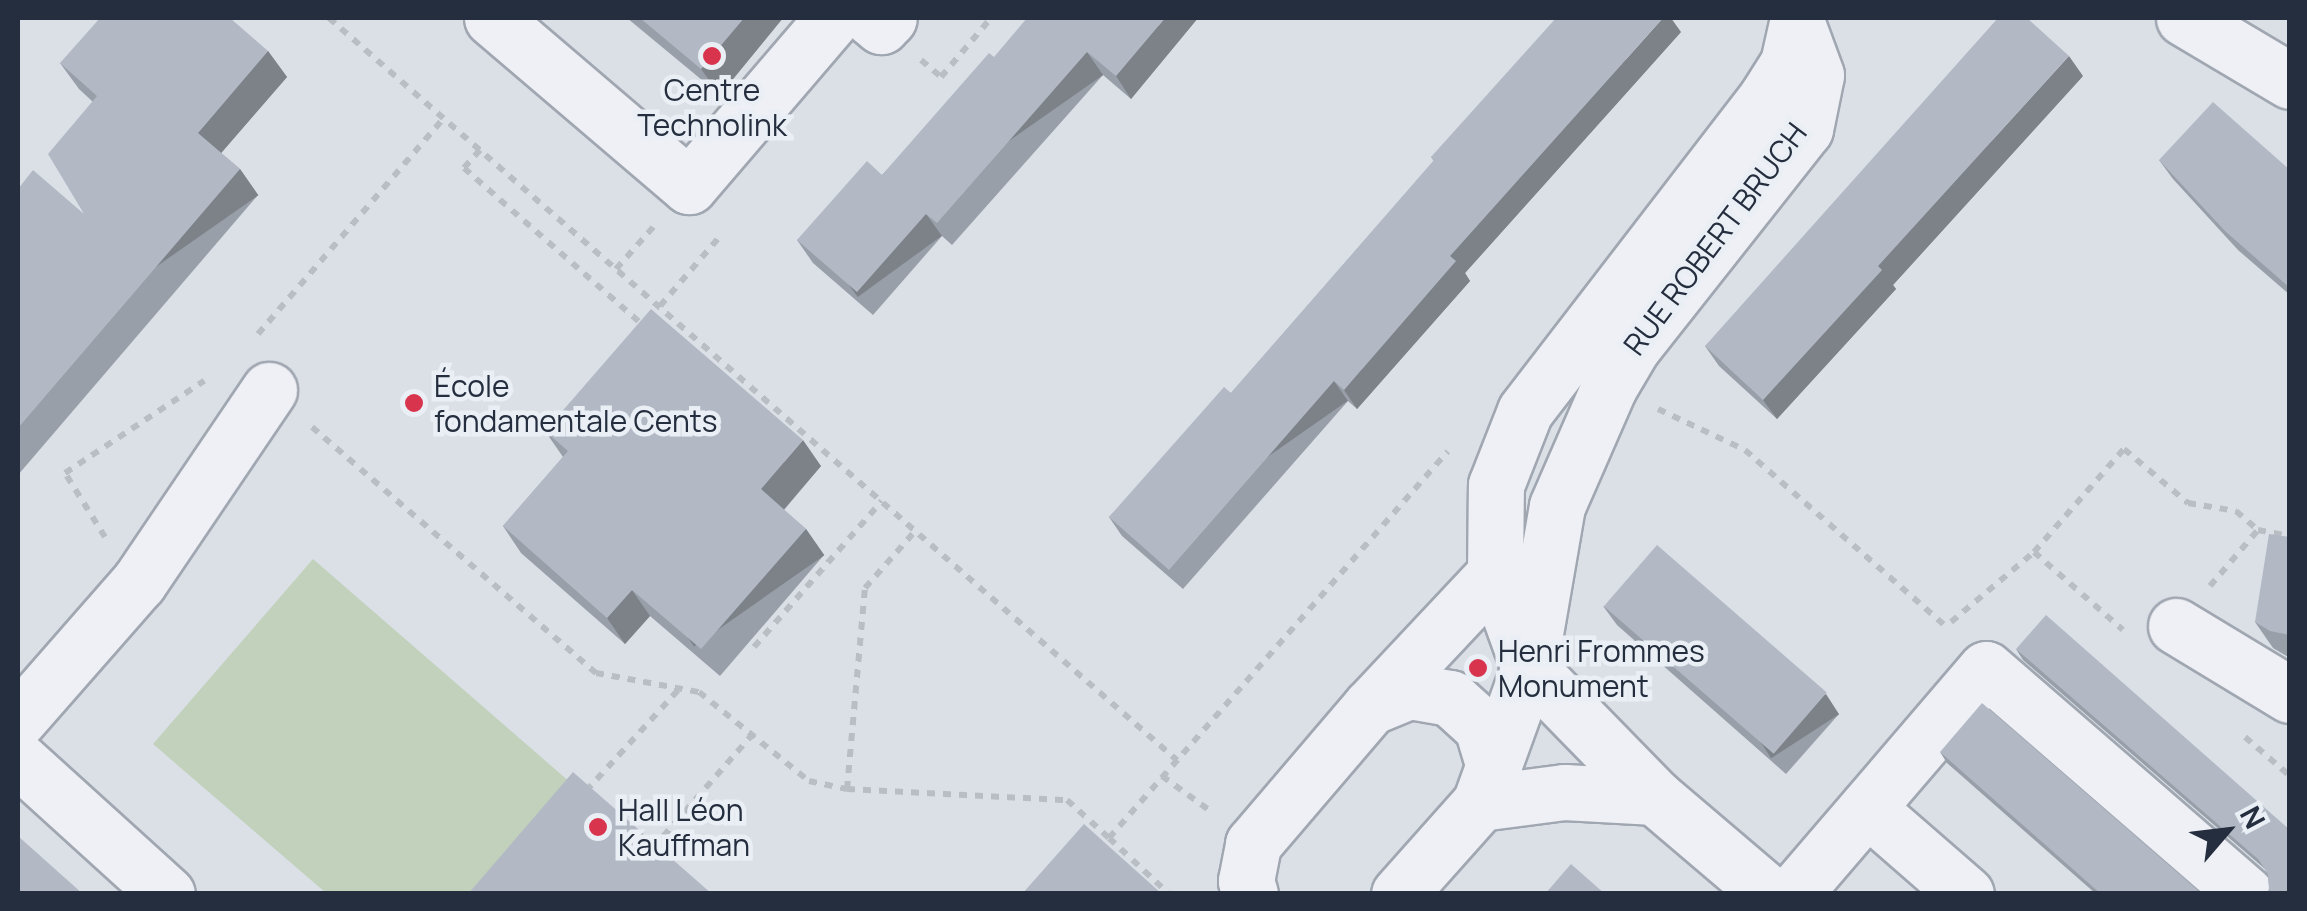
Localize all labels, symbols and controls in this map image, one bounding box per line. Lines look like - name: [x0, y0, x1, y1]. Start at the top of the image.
- marker: Centre Technolink: [701, 45, 723, 67]
- place label: Centre Technolink: [637, 72, 787, 142]
- street label: RUE ROBERT BRUCH: [1616, 115, 1814, 363]
- place label: École fondamentale Cents: [434, 368, 718, 438]
- marker: École fondamentale Cents: [403, 392, 425, 414]
- place label: Henri Frommes Monument: [1498, 633, 1705, 704]
- marker: Henri Frommes Monument: [1467, 657, 1489, 679]
- north arrow: [2177, 781, 2277, 881]
- place label: Hall Léon Kauffman: [618, 792, 750, 862]
- text: N: [2232, 799, 2275, 835]
- marker: Hall Léon Kauffman: [587, 816, 609, 838]

